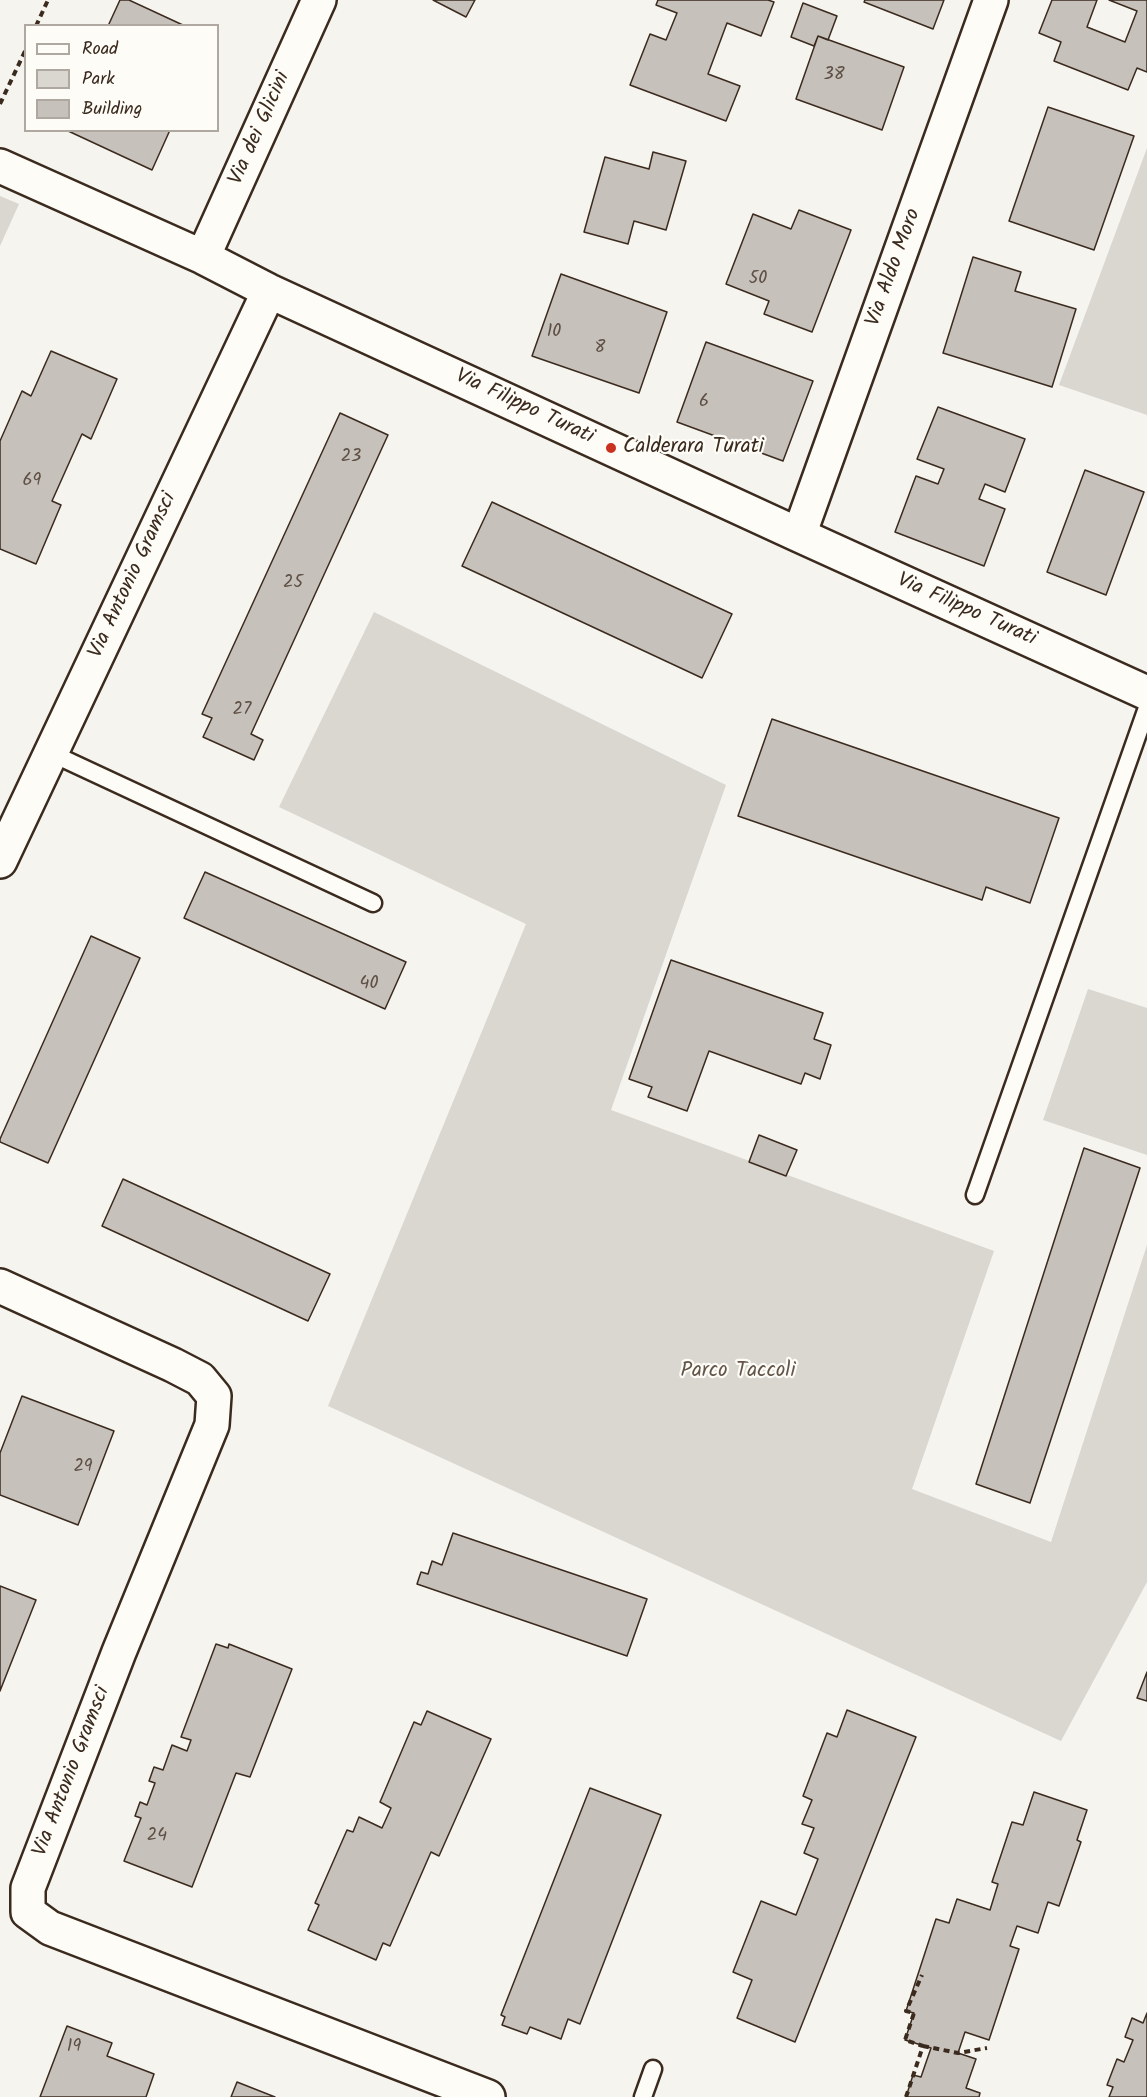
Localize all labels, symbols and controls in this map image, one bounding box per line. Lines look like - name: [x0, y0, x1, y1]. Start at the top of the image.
- legend: [24, 24, 219, 132]
- text: Road: [82, 35, 118, 64]
- text: Park: [82, 65, 115, 94]
- house number: 38: [823, 65, 845, 87]
- street label: Via dei Glicini: [225, 68, 297, 190]
- text: Building: [82, 95, 142, 124]
- street label: Via Aldo Moro: [862, 206, 928, 330]
- house number: 50: [749, 269, 767, 291]
- house number: 10: [547, 322, 561, 344]
- house number: 8: [595, 338, 605, 360]
- street label: Via Filippo Turati: [451, 365, 597, 451]
- house number: 6: [699, 392, 709, 414]
- place label: Calderara Turati: [623, 435, 764, 461]
- marker: Calderara Turati: [604, 441, 618, 455]
- house number: 23: [341, 447, 361, 469]
- house number: 69: [23, 471, 41, 493]
- street label: Via Antonio Gramsci: [85, 489, 183, 663]
- street label: Via Filippo Turati: [892, 569, 1040, 653]
- house number: 25: [283, 573, 303, 595]
- house number: 27: [233, 700, 251, 722]
- house number: 40: [360, 974, 378, 996]
- park label: Parco Taccoli: [681, 1359, 795, 1385]
- house number: 29: [73, 1457, 93, 1479]
- street label: Via Antonio Gramsci: [29, 1684, 117, 1860]
- house number: 24: [147, 1826, 167, 1848]
- house number: 19: [67, 2037, 81, 2059]

